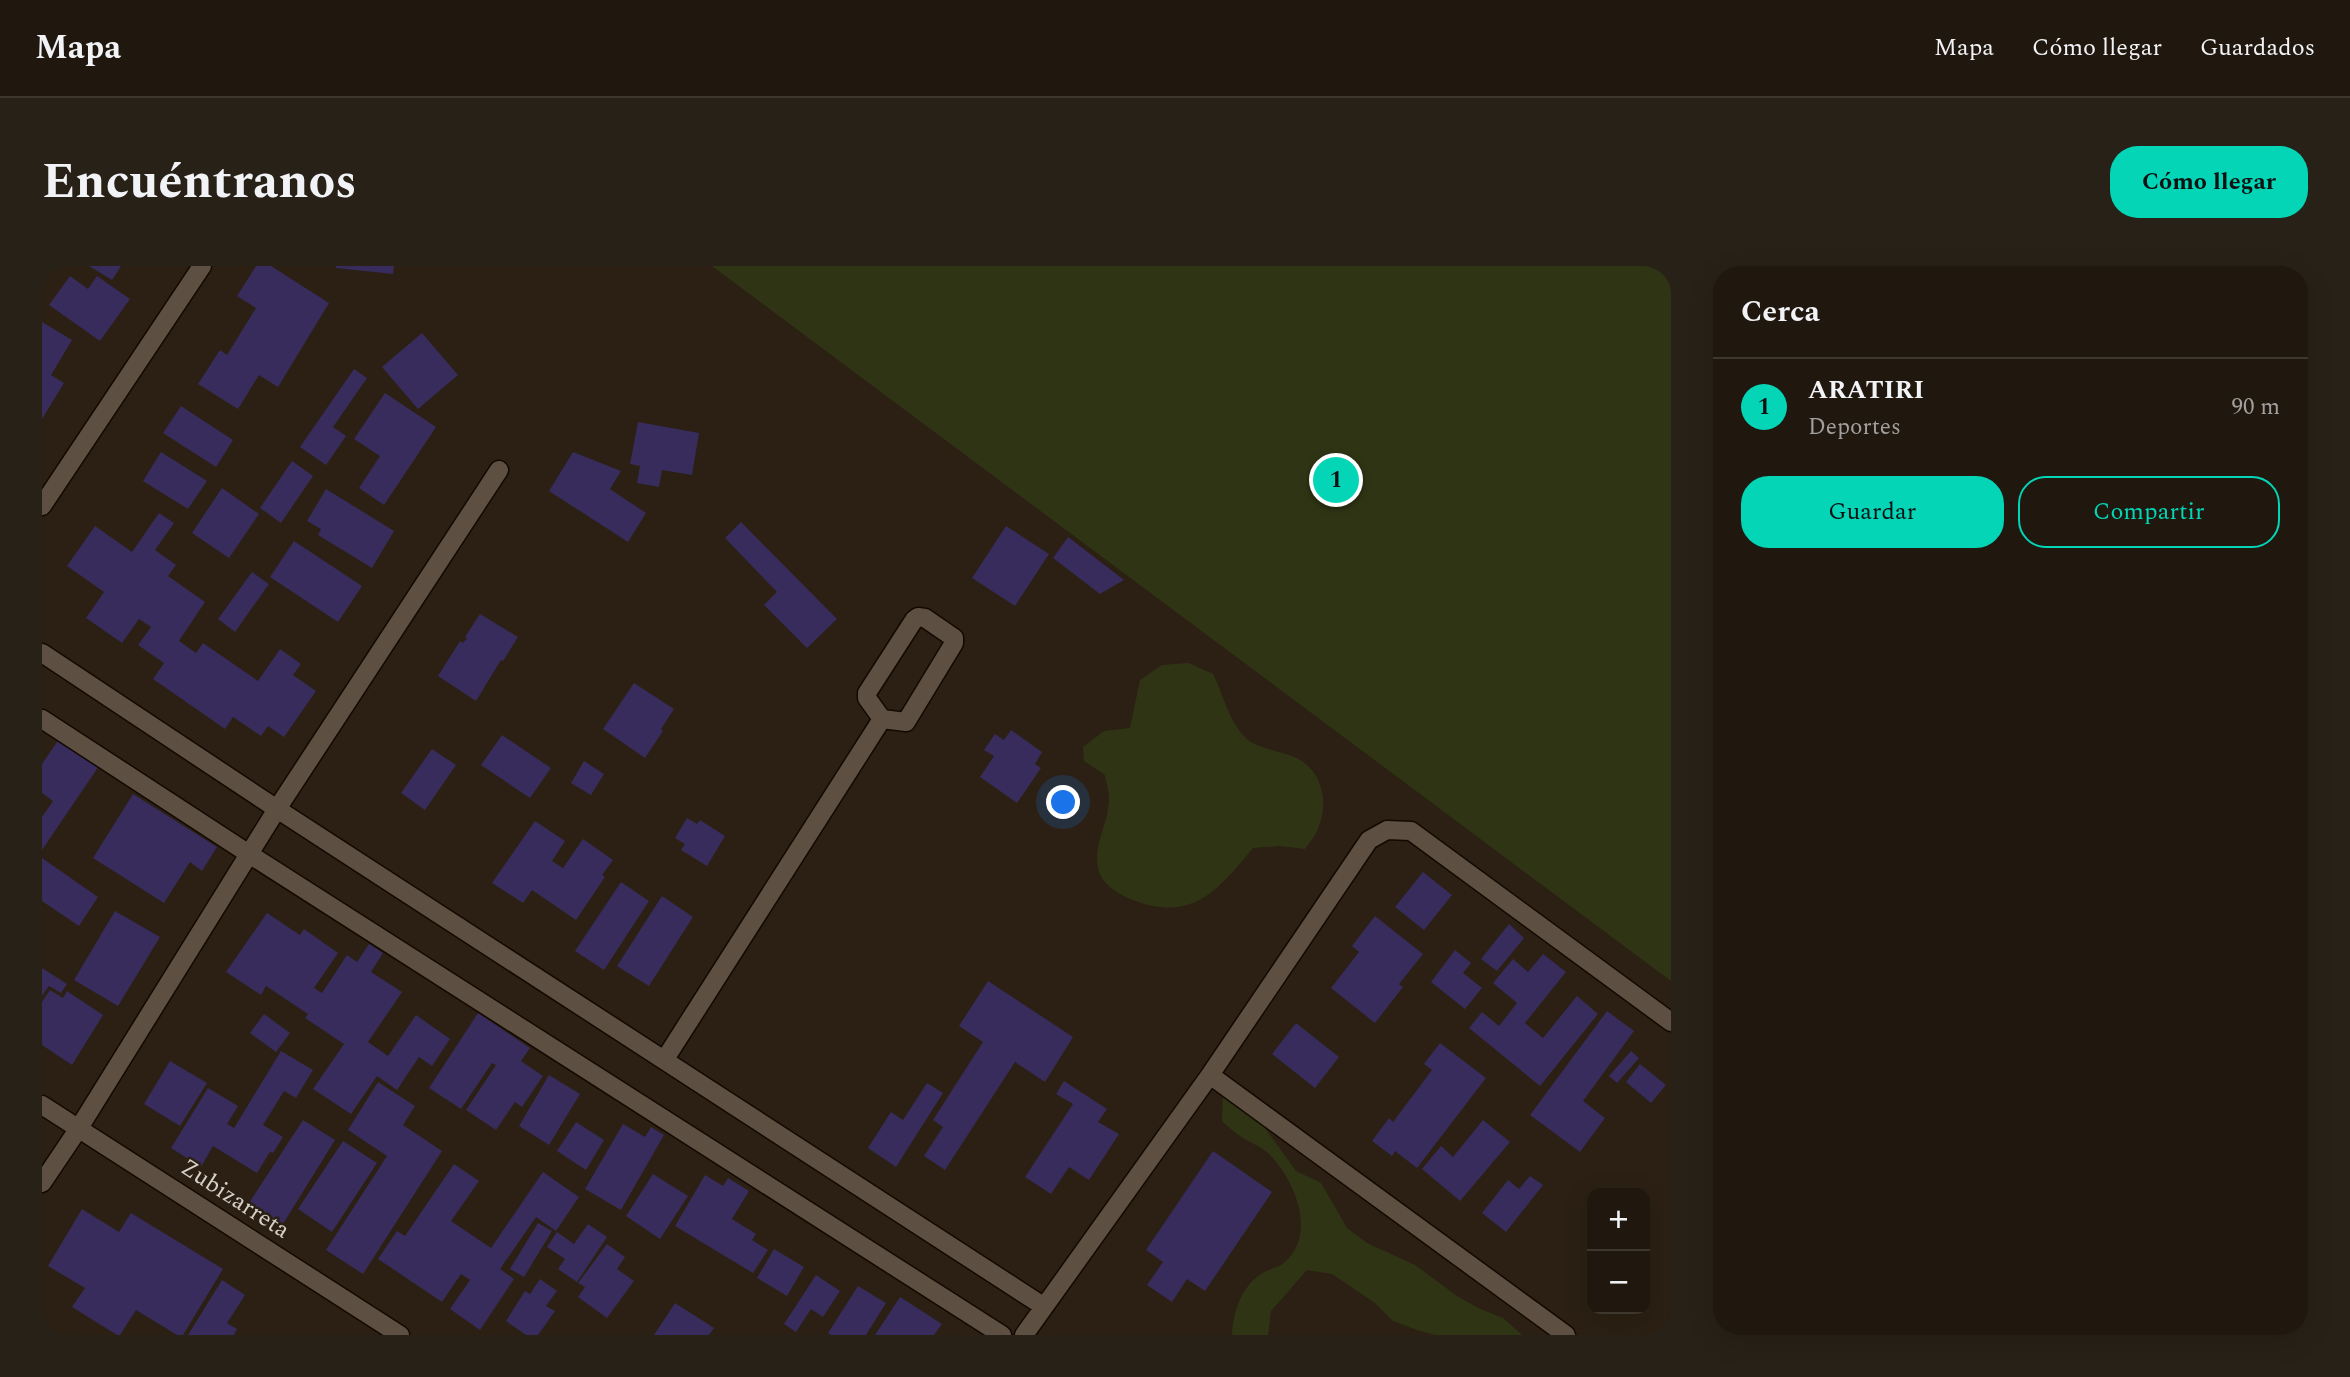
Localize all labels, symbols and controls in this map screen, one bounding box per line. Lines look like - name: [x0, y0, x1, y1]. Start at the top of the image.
- text: Mapa: [35, 23, 121, 73]
- text: Mapa: [1934, 30, 1994, 66]
- text: Cómo llegar: [2032, 30, 2162, 66]
- text: Guardados: [2200, 30, 2315, 66]
- text: Encuéntranos: [42, 145, 357, 220]
- button: Cómo llegar: [2110, 146, 2308, 218]
- text: Cerca: [1741, 289, 1820, 335]
- text: ARATIRI: [1808, 370, 1924, 410]
- text: 1: [1758, 390, 1770, 425]
- text: 90 m: [2231, 390, 2280, 425]
- text: Deportes: [1808, 410, 1901, 445]
- pin: 1: [1313, 454, 1359, 506]
- button: Guardar: [1741, 476, 2004, 548]
- button: Compartir: [2018, 476, 2280, 548]
- your location: [1046, 785, 1080, 819]
- street label: Zubizarreta: [173, 1150, 297, 1248]
- map controls: [1587, 1188, 1650, 1314]
- button: +: [1587, 1188, 1650, 1251]
- button: −: [1587, 1251, 1650, 1314]

